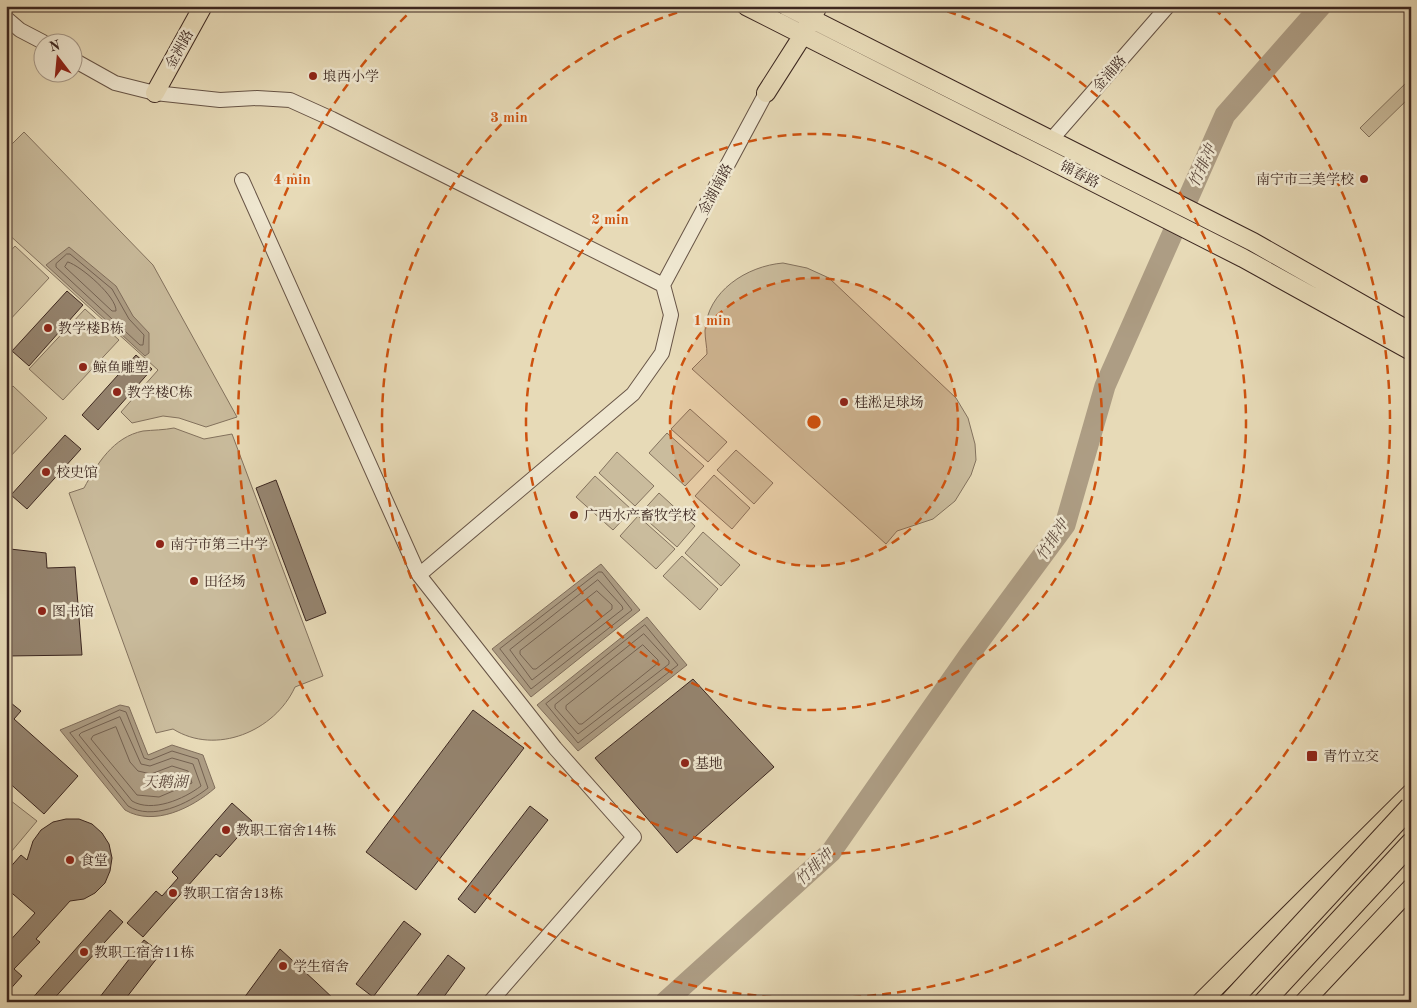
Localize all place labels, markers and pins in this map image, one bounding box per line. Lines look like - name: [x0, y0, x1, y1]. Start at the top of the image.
- place label: 埌西小学: [323, 69, 379, 84]
- marker: 埌西小学: [307, 70, 319, 82]
- place label: 南宁市三美学校: [1256, 172, 1354, 187]
- marker: 南宁市三美学校: [1358, 173, 1370, 185]
- place label: 教学楼B栋: [58, 321, 124, 336]
- marker: 教学楼B栋: [42, 322, 54, 334]
- place label: 鲸鱼雕塑: [93, 360, 149, 375]
- marker: 鲸鱼雕塑: [77, 361, 89, 373]
- place label: 教学楼C栋: [127, 385, 192, 400]
- marker: 教学楼C栋: [111, 386, 123, 398]
- place label: 桂淞足球场: [854, 395, 924, 410]
- marker: 桂淞足球场: [838, 396, 850, 408]
- centre of rings: [805, 413, 823, 431]
- place label: 校史馆: [56, 465, 98, 480]
- marker: 校史馆: [40, 466, 52, 478]
- place label: 广西水产畜牧学校: [584, 508, 696, 523]
- marker: 广西水产畜牧学校: [568, 509, 580, 521]
- place label: 南宁市第三中学: [170, 537, 268, 552]
- marker: 南宁市第三中学: [154, 538, 166, 550]
- place label: 田径场: [204, 574, 246, 589]
- marker: 田径场: [188, 575, 200, 587]
- place label: 图书馆: [52, 604, 94, 619]
- marker: 图书馆: [36, 605, 48, 617]
- marker: 青竹立交: [1305, 749, 1319, 763]
- place label: 青竹立交: [1323, 749, 1379, 764]
- place label: 基地: [695, 756, 723, 771]
- marker: 基地: [679, 757, 691, 769]
- place label: 教职工宿舍14栋: [236, 823, 336, 838]
- marker: 教职工宿舍14栋: [220, 824, 232, 836]
- place label: 食堂: [80, 853, 108, 868]
- marker: 食堂: [64, 854, 76, 866]
- place label: 教职工宿舍13栋: [183, 886, 283, 901]
- marker: 教职工宿舍13栋: [167, 887, 179, 899]
- place label: 教职工宿舍11栋: [94, 945, 194, 960]
- marker: 教职工宿舍11栋: [78, 946, 90, 958]
- place label: 学生宿舍: [293, 959, 349, 974]
- marker: 学生宿舍: [277, 960, 289, 972]

